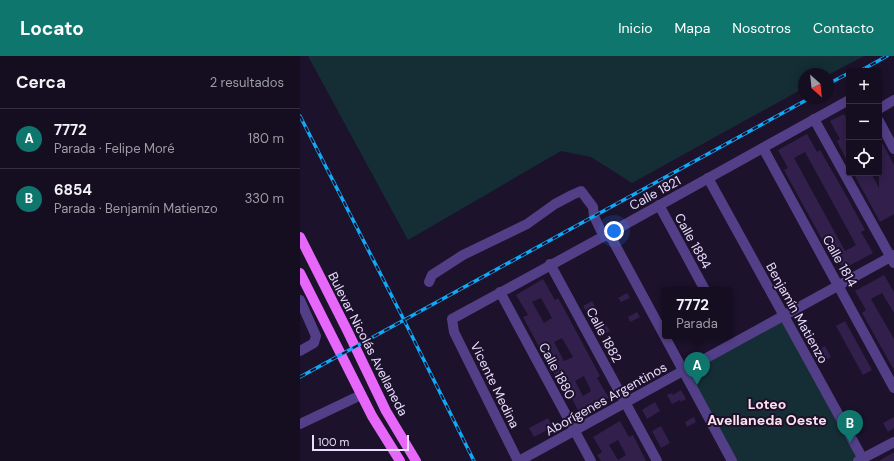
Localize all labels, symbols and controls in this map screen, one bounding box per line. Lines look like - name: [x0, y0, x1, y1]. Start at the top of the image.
- text: Locato: [20, 16, 84, 41]
- text: Inicio: [618, 19, 653, 37]
- text: Mapa: [675, 19, 710, 37]
- text: Nosotros: [732, 19, 791, 37]
- text: Contacto: [813, 19, 874, 37]
- north arrow: [798, 68, 834, 104]
- map controls: [846, 68, 882, 176]
- button: +: [846, 68, 882, 104]
- text: Cerca: [16, 71, 66, 93]
- text: 2 resultados: [210, 74, 284, 91]
- button: −: [846, 104, 882, 140]
- text: 7772: [54, 120, 87, 140]
- text: A: [24, 130, 34, 147]
- text: 180 m: [248, 130, 284, 147]
- text: Parada · Felipe Moré: [54, 140, 175, 157]
- button: locate: [846, 140, 882, 176]
- street label: Calle 1821: [626, 172, 684, 214]
- text: 6854: [54, 180, 92, 200]
- text: B: [25, 190, 33, 207]
- text: 330 m: [245, 190, 284, 207]
- text: Parada · Benjamín Matienzo: [54, 200, 218, 217]
- street label: Calle 1884: [671, 210, 715, 272]
- your location: [604, 221, 624, 241]
- street label: Calle 1814: [819, 232, 861, 290]
- street label: Benjamín Matienzo: [762, 260, 832, 367]
- street label: Bulevar Nicolás Avellaneda: [324, 269, 412, 419]
- popup: [662, 287, 732, 339]
- text: 7772: [676, 295, 709, 315]
- street label: Calle 1882: [582, 304, 626, 366]
- text: Parada: [676, 315, 718, 332]
- street label: Vicente Medina: [467, 339, 523, 431]
- street label: Calle 1880: [535, 340, 579, 402]
- pin: A: [684, 352, 710, 385]
- street label: Aborígenes Argentinos: [542, 358, 670, 440]
- district label: Loteo Avellaneda Oeste: [707, 395, 827, 429]
- pin: B: [837, 410, 863, 443]
- scale bar: [312, 433, 409, 452]
- text: 100 m: [318, 435, 349, 449]

